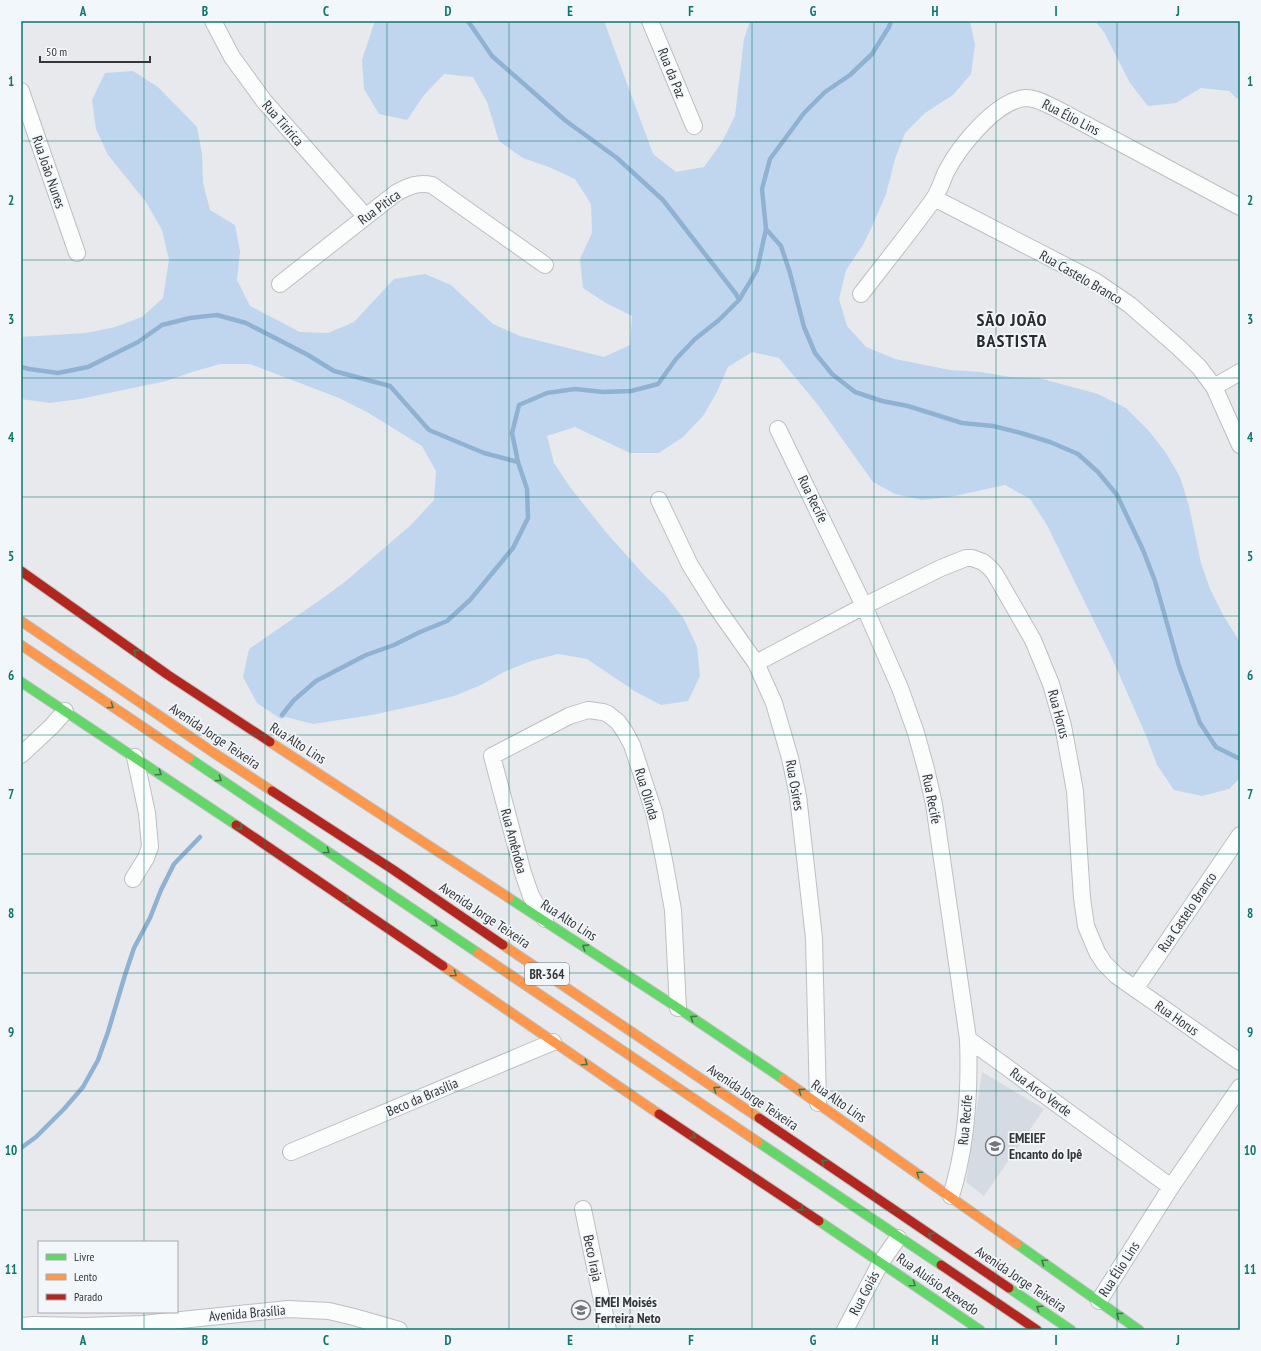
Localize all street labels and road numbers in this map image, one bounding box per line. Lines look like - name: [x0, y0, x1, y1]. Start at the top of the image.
- street label: Rua da Paz: [654, 45, 690, 101]
- street label: Rua Élio Lins: [1039, 95, 1103, 139]
- street label: Rua Tiririca: [258, 96, 308, 150]
- street label: Rua João Nunes: [28, 133, 70, 211]
- street label: Rua Pitica: [354, 186, 404, 228]
- street label: Rua Castelo Branco: [1036, 246, 1126, 308]
- street label: Rua Recife: [794, 472, 832, 526]
- street label: Rua Horus: [1044, 688, 1074, 741]
- street label: Avenida Jorge Teixeira: [166, 699, 264, 773]
- street label: Rua Alto Lins: [267, 718, 330, 768]
- street label: Rua Osires: [782, 758, 808, 812]
- street label: Rua Olinda: [631, 766, 663, 822]
- street label: Rua Recife: [918, 772, 946, 826]
- street label: Rua Amêndoa: [497, 807, 531, 875]
- street label: Rua Castelo Branco: [1154, 869, 1220, 955]
- street label: Avenida Jorge Teixeira: [436, 878, 534, 952]
- street label: Rua Alto Lins: [538, 895, 601, 945]
- road number: BR-364: [525, 963, 569, 985]
- street label: Rua Horus: [1152, 996, 1203, 1040]
- street label: Avenida Jorge Teixeira: [704, 1060, 802, 1134]
- street label: Rua Arco Verde: [1007, 1064, 1076, 1121]
- street label: Beco da Brasília: [383, 1074, 461, 1120]
- street label: Rua Alto Lins: [808, 1075, 870, 1127]
- street label: Rua Recife: [954, 1094, 976, 1146]
- street label: Beco Iraja: [579, 1233, 607, 1283]
- street label: Rua Élio Lins: [1094, 1238, 1144, 1300]
- street label: Avenida Jorge Teixeira: [972, 1242, 1070, 1316]
- street label: Rua Aluísio Azevedo: [893, 1249, 983, 1319]
- street label: Rua Goiás: [845, 1267, 883, 1318]
- street label: Avenida Brasília: [208, 1301, 286, 1325]

